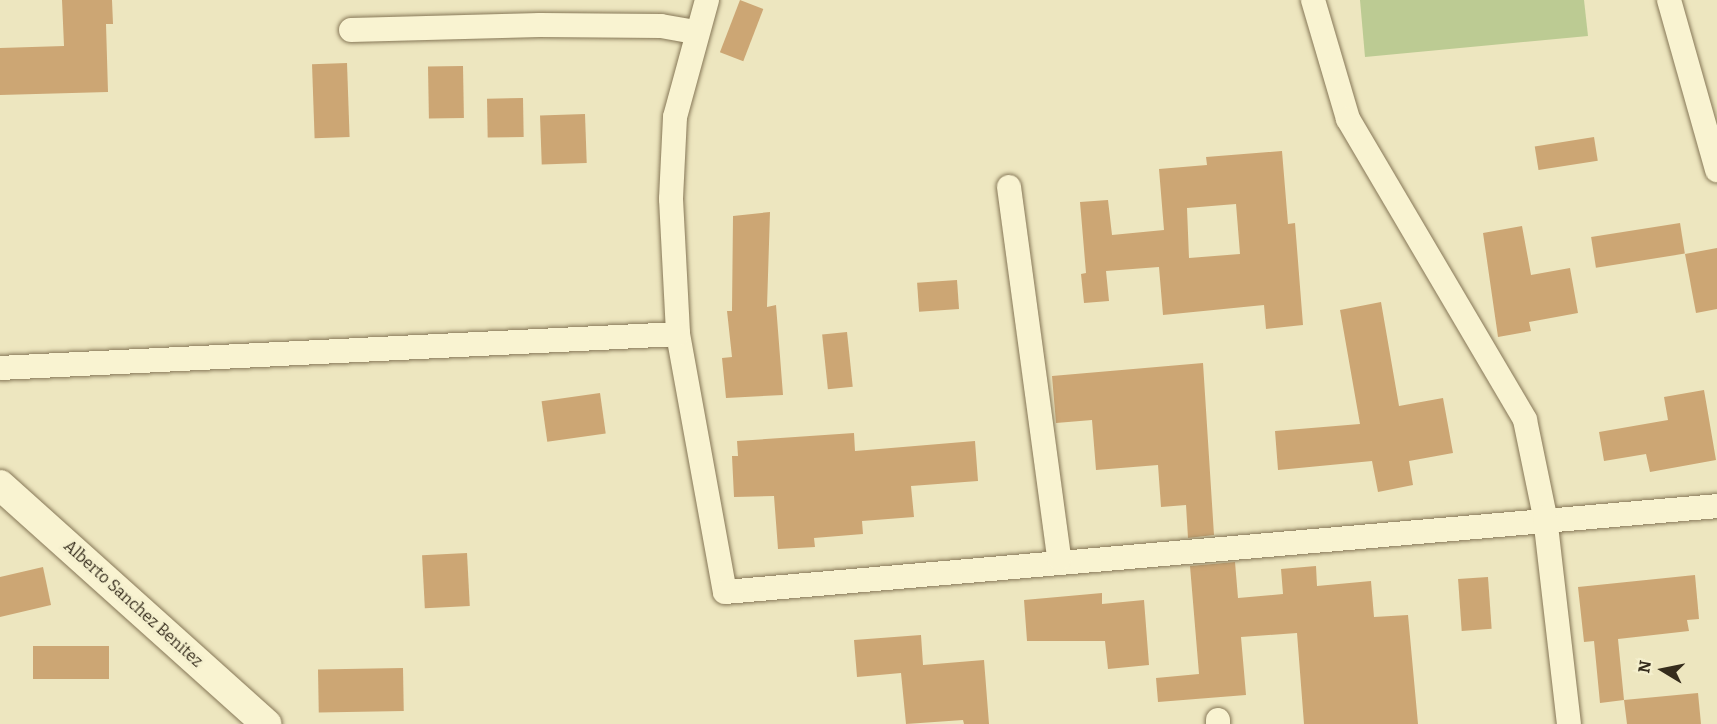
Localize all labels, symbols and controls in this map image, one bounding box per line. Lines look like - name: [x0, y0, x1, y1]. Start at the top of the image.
- street label: Alberto Sanchez Benitez: [60, 537, 206, 671]
- north arrow: [1633, 640, 1693, 700]
- text: N: [1634, 659, 1655, 675]

